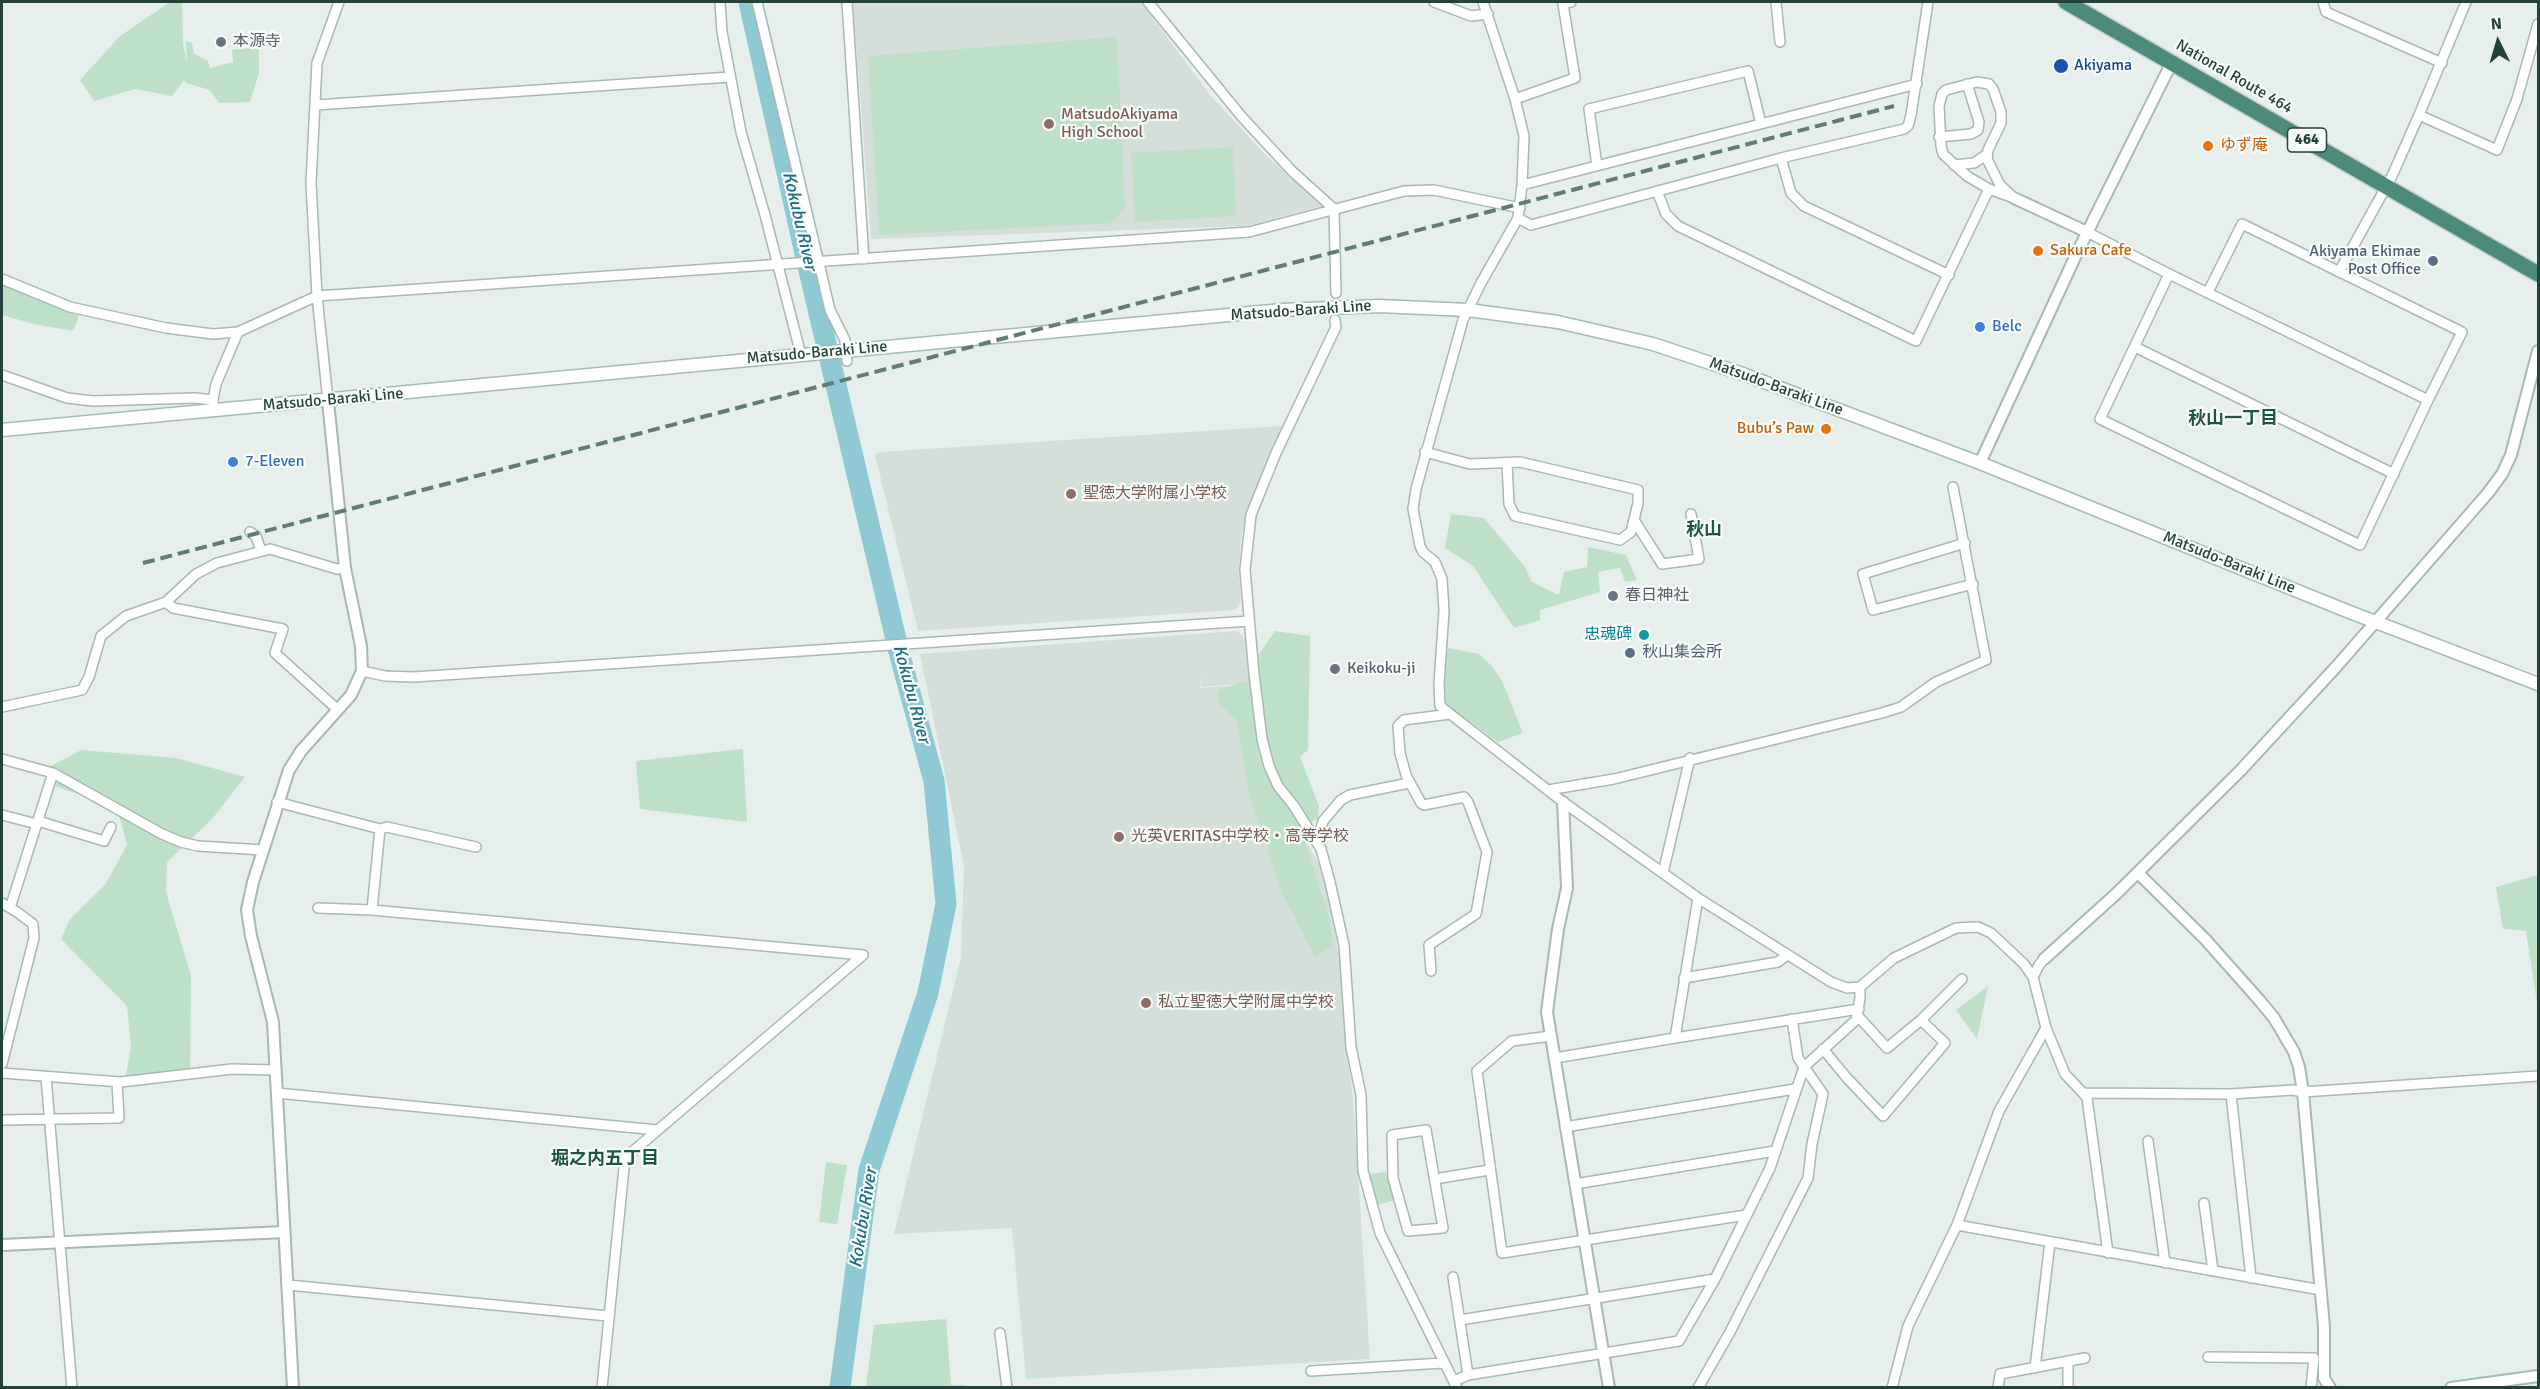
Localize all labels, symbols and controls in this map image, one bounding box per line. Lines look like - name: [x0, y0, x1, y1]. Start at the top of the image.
- north arrow: [2468, 12, 2528, 72]
- text: N: [2490, 14, 2503, 35]
- place label: 本源寺: [233, 32, 281, 52]
- marker: 本源寺: [214, 35, 228, 49]
- street label: National Route 464: [2172, 36, 2296, 118]
- place label: Akiyama: [2074, 56, 2132, 76]
- marker: Akiyama: [2052, 57, 2070, 75]
- place label: MatsudoAkiyama High School: [1061, 105, 1178, 143]
- marker: MatsudoAkiyama High School: [1042, 117, 1056, 131]
- road number: 464: [2288, 128, 2326, 152]
- place label: ゆず庵: [2220, 136, 2268, 156]
- marker: ゆず庵: [2201, 139, 2215, 153]
- water label: Kokubu River: [777, 169, 821, 273]
- place label: Sakura Cafe: [2050, 241, 2132, 261]
- place label: Akiyama Ekimae Post Office: [2309, 242, 2421, 280]
- marker: Sakura Cafe: [2031, 244, 2045, 258]
- marker: Akiyama Ekimae Post Office: [2426, 254, 2440, 268]
- street label: Matsudo-Baraki Line: [1230, 296, 1372, 326]
- place label: Belc: [1992, 317, 2022, 337]
- marker: Belc: [1973, 320, 1987, 334]
- street label: Matsudo-Baraki Line: [746, 337, 888, 369]
- street label: Matsudo-Baraki Line: [1706, 354, 1846, 420]
- street label: Matsudo-Baraki Line: [262, 384, 404, 416]
- district label: 秋山一丁目: [2188, 408, 2278, 430]
- place label: Bubu’s Paw: [1737, 419, 1814, 439]
- marker: Bubu’s Paw: [1819, 422, 1833, 436]
- place label: 7-Eleven: [245, 452, 304, 472]
- marker: 7-Eleven: [226, 455, 240, 469]
- place label: 聖徳大学附属小学校: [1083, 484, 1227, 504]
- marker: 聖徳大学附属小学校: [1064, 487, 1078, 501]
- district label: 秋山: [1686, 519, 1722, 541]
- street label: Matsudo-Baraki Line: [2160, 528, 2298, 598]
- place label: 春日神社: [1625, 586, 1689, 606]
- marker: 春日神社: [1606, 589, 1620, 603]
- place label: 忠魂碑: [1584, 625, 1632, 645]
- marker: 忠魂碑: [1637, 628, 1651, 642]
- water label: Kokubu River: [888, 643, 934, 745]
- place label: 秋山集会所: [1642, 643, 1722, 663]
- marker: 秋山集会所: [1623, 646, 1637, 660]
- place label: Keikoku-ji: [1347, 659, 1416, 679]
- marker: Keikoku-ji: [1328, 662, 1342, 676]
- place label: 光英VERITAS中学校・高等学校: [1131, 827, 1349, 847]
- marker: 光英VERITAS中学校・高等学校: [1112, 830, 1126, 844]
- place label: 私立聖徳大学附属中学校: [1158, 993, 1334, 1013]
- marker: 私立聖徳大学附属中学校: [1139, 996, 1153, 1010]
- district label: 堀之内五丁目: [551, 1148, 659, 1170]
- water label: Kokubu River: [845, 1167, 883, 1269]

